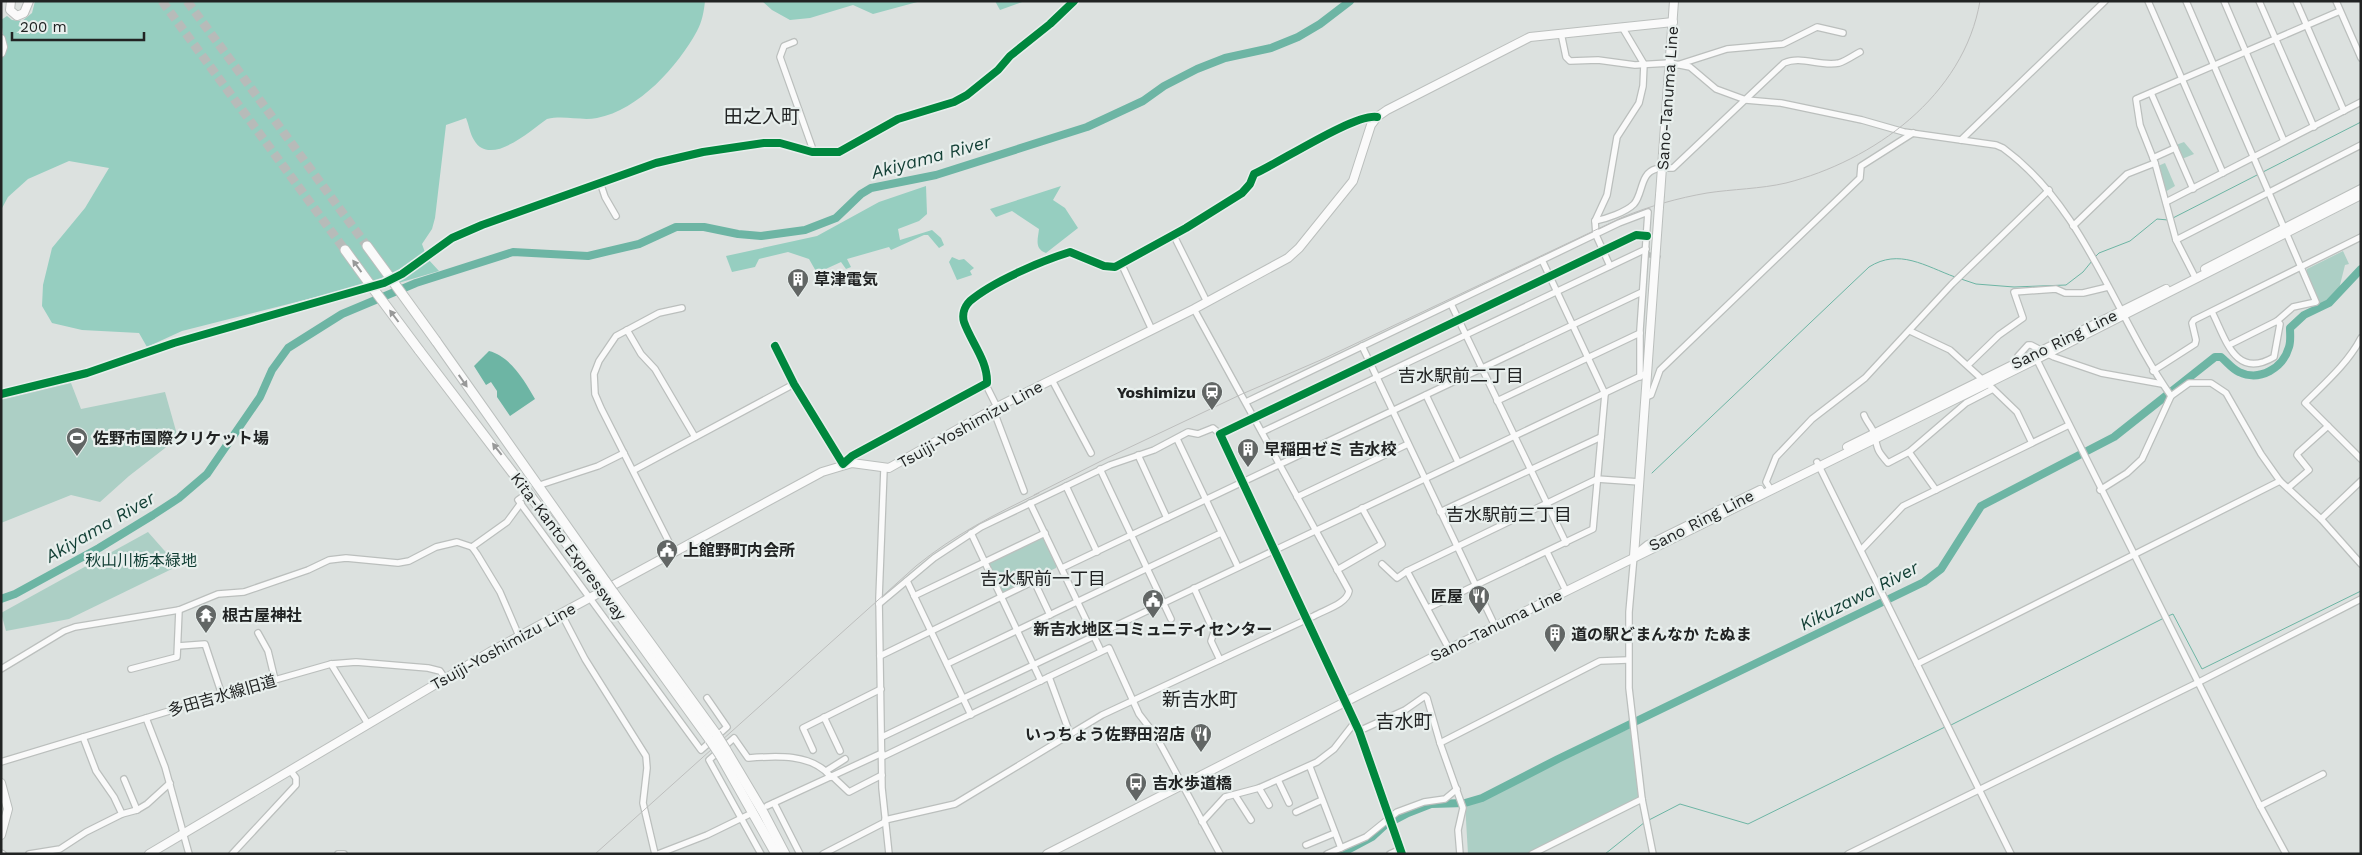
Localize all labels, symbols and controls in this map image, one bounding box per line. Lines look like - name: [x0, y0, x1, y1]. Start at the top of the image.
- scale bar: [12, 10, 145, 42]
- text: 200 m: [20, 18, 67, 36]
- street label: Sano-Tanuma Line: [1653, 25, 1682, 171]
- district label: 田之入町: [724, 105, 800, 128]
- water label: Akiyama River: [868, 130, 994, 183]
- one-way arrow: [352, 259, 362, 273]
- building icon: 草津電気: [786, 267, 810, 298]
- place label: 草津電気: [814, 270, 878, 289]
- street label: Sano Ring Line: [2008, 306, 2120, 373]
- one-way arrow: [389, 309, 399, 323]
- district label: 吉水駅前二丁目: [1398, 365, 1524, 386]
- one-way arrow: [458, 374, 468, 388]
- street label: Tsuiji-Yoshimizu Line: [895, 377, 1046, 472]
- station icon: Yoshimizu: [1200, 380, 1224, 411]
- place label: Yoshimizu: [1117, 383, 1196, 402]
- sports icon: 佐野市国際クリケット場: [65, 426, 89, 457]
- place label: 佐野市国際クリケット場: [92, 429, 269, 448]
- building icon: 早稲田ゼミ 吉水校: [1236, 437, 1260, 468]
- place label: 早稲田ゼミ 吉水校: [1264, 440, 1397, 459]
- one-way arrow: [491, 443, 502, 456]
- street label: Kita-Kanto Expressway: [507, 469, 631, 624]
- water label: Akiyama River: [40, 486, 159, 567]
- street label: Sano Ring Line: [1645, 486, 1757, 555]
- district label: 吉水駅前三丁目: [1446, 504, 1572, 525]
- public building icon: 上館野町内会所: [655, 538, 679, 569]
- place label: 上館野町内会所: [683, 541, 795, 560]
- park label: 秋山川栃本緑地: [85, 551, 197, 570]
- water label: Kikuzawa River: [1796, 556, 1923, 635]
- district label: 吉水駅前一丁目: [980, 568, 1106, 589]
- restaurant icon: 匠屋: [1467, 584, 1491, 615]
- street label: Sano-Tanuma Line: [1427, 585, 1565, 666]
- place label: 匠屋: [1431, 587, 1463, 606]
- public building icon: 新吉水地区コミュニティセンター: [1141, 588, 1165, 619]
- street label: Tsuiji-Yoshimizu Line: [428, 599, 579, 694]
- temple icon: 根古屋神社: [194, 603, 218, 634]
- place label: 根古屋神社: [222, 606, 302, 625]
- place label: 新吉水地区コミュニティセンター: [1033, 620, 1273, 639]
- building icon: 道の駅どまんなか たぬま: [1543, 622, 1567, 653]
- place label: 道の駅どまんなか たぬま: [1571, 625, 1752, 644]
- street label: 多田吉水線旧道: [166, 671, 279, 720]
- district label: 新吉水町: [1162, 688, 1238, 711]
- district label: 吉水町: [1375, 710, 1433, 733]
- restaurant icon: いっちょう佐野田沼店: [1189, 722, 1213, 753]
- place label: いっちょう佐野田沼店: [1025, 725, 1185, 744]
- bus stop icon: 吉水歩道橋: [1124, 771, 1148, 802]
- place label: 吉水歩道橋: [1152, 774, 1232, 793]

